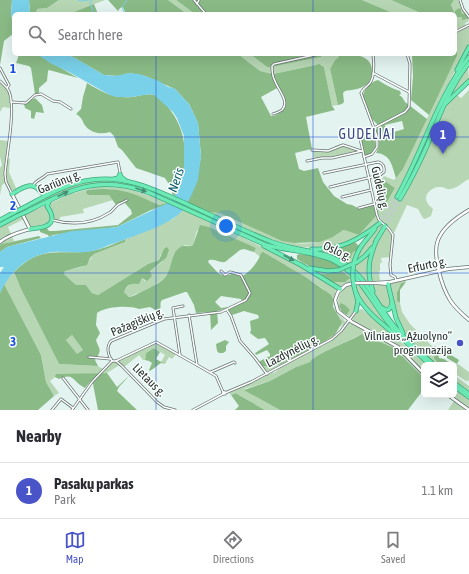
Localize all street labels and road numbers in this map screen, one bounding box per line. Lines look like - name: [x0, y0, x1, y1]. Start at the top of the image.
- street label: Gudelių g.: [368, 165, 392, 211]
- street label: Gariūnų g.: [36, 167, 82, 197]
- street label: Oslo g.: [321, 239, 353, 263]
- street label: Erfurto g.: [406, 254, 448, 276]
- street label: Pažagiškių g.: [109, 305, 165, 339]
- street label: Lazdynėlių g.: [263, 332, 321, 370]
- street label: Lietaus g.: [130, 361, 168, 399]

